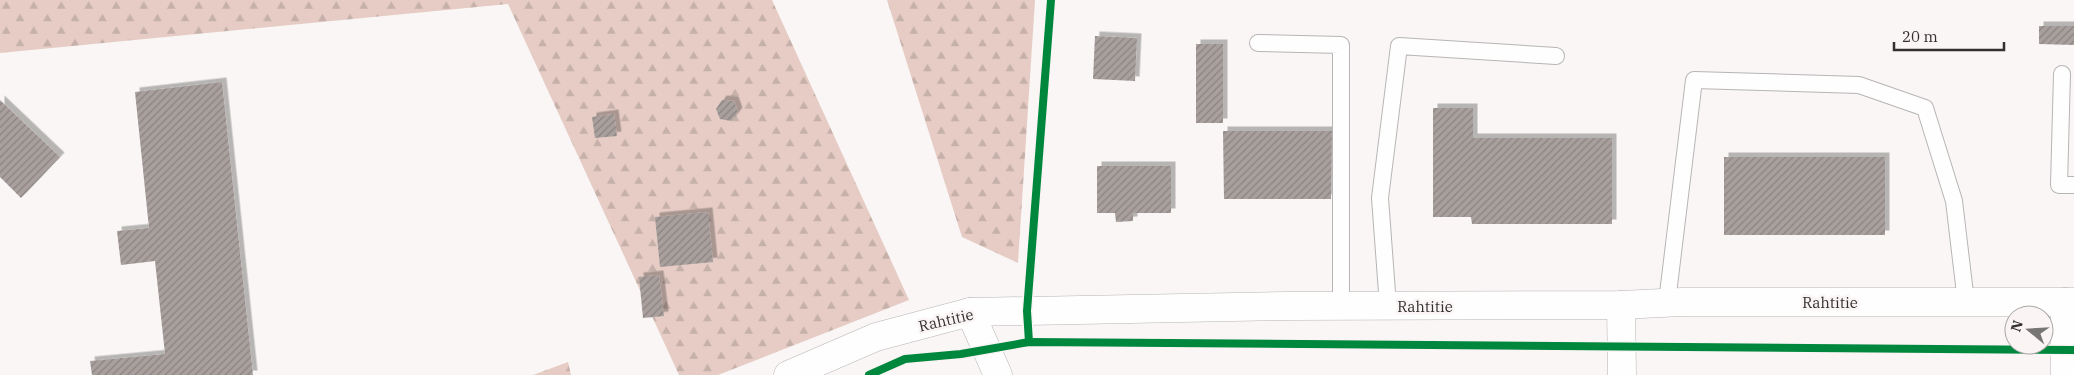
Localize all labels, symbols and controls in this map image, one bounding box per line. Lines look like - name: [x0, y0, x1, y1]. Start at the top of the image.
- scale bar: [1894, 20, 2004, 52]
- text: 20 m: [1902, 27, 1938, 46]
- street label: Rahtitie: [1802, 293, 1858, 312]
- street label: Rahtitie: [1397, 297, 1453, 316]
- street label: Rahtitie: [917, 304, 975, 336]
- north arrow: [2004, 305, 2054, 355]
- text: N: [2006, 318, 2027, 334]

